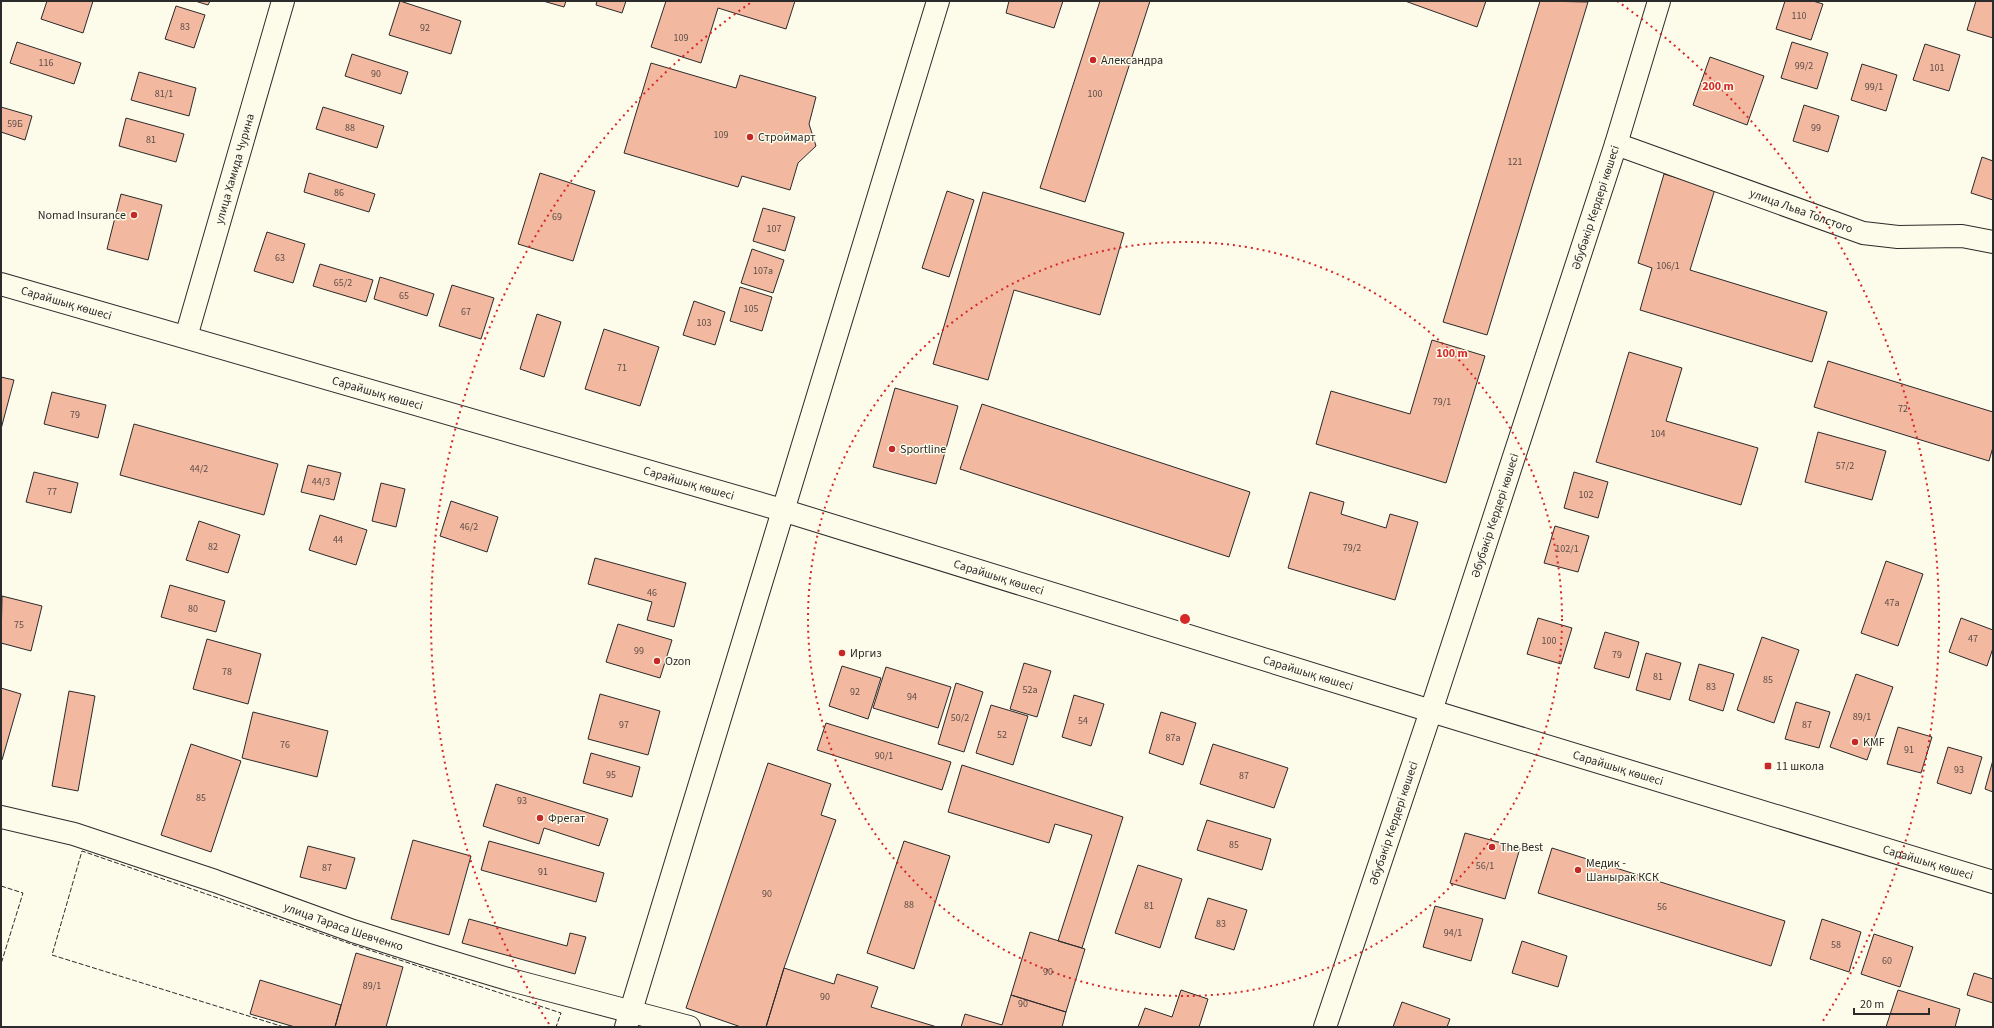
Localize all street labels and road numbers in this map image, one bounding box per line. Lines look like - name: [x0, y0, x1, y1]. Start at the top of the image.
- street label: улица Хамида Чурина: [211, 112, 259, 226]
- street label: Әбубәкір Кердері көшесі: [1567, 143, 1624, 272]
- street label: улица Льва Толстого: [1747, 184, 1855, 237]
- street label: Сарайшық көшесі: [19, 282, 114, 324]
- street label: Сарайшық көшесі: [330, 372, 425, 414]
- street label: Әбубәкір Кердері көшесі: [1467, 451, 1523, 580]
- street label: Сарайшық көшесі: [641, 462, 736, 504]
- street label: Сарайшық көшесі: [951, 555, 1046, 599]
- street label: Сарайшық көшесі: [1261, 651, 1356, 695]
- street label: Сарайшық көшесі: [1571, 746, 1665, 790]
- street label: Әбубәкір Кердері көшесі: [1365, 759, 1422, 887]
- street label: Сарайшық көшесі: [1881, 840, 1975, 884]
- street label: улица Тараса Шевченко: [281, 898, 405, 955]

